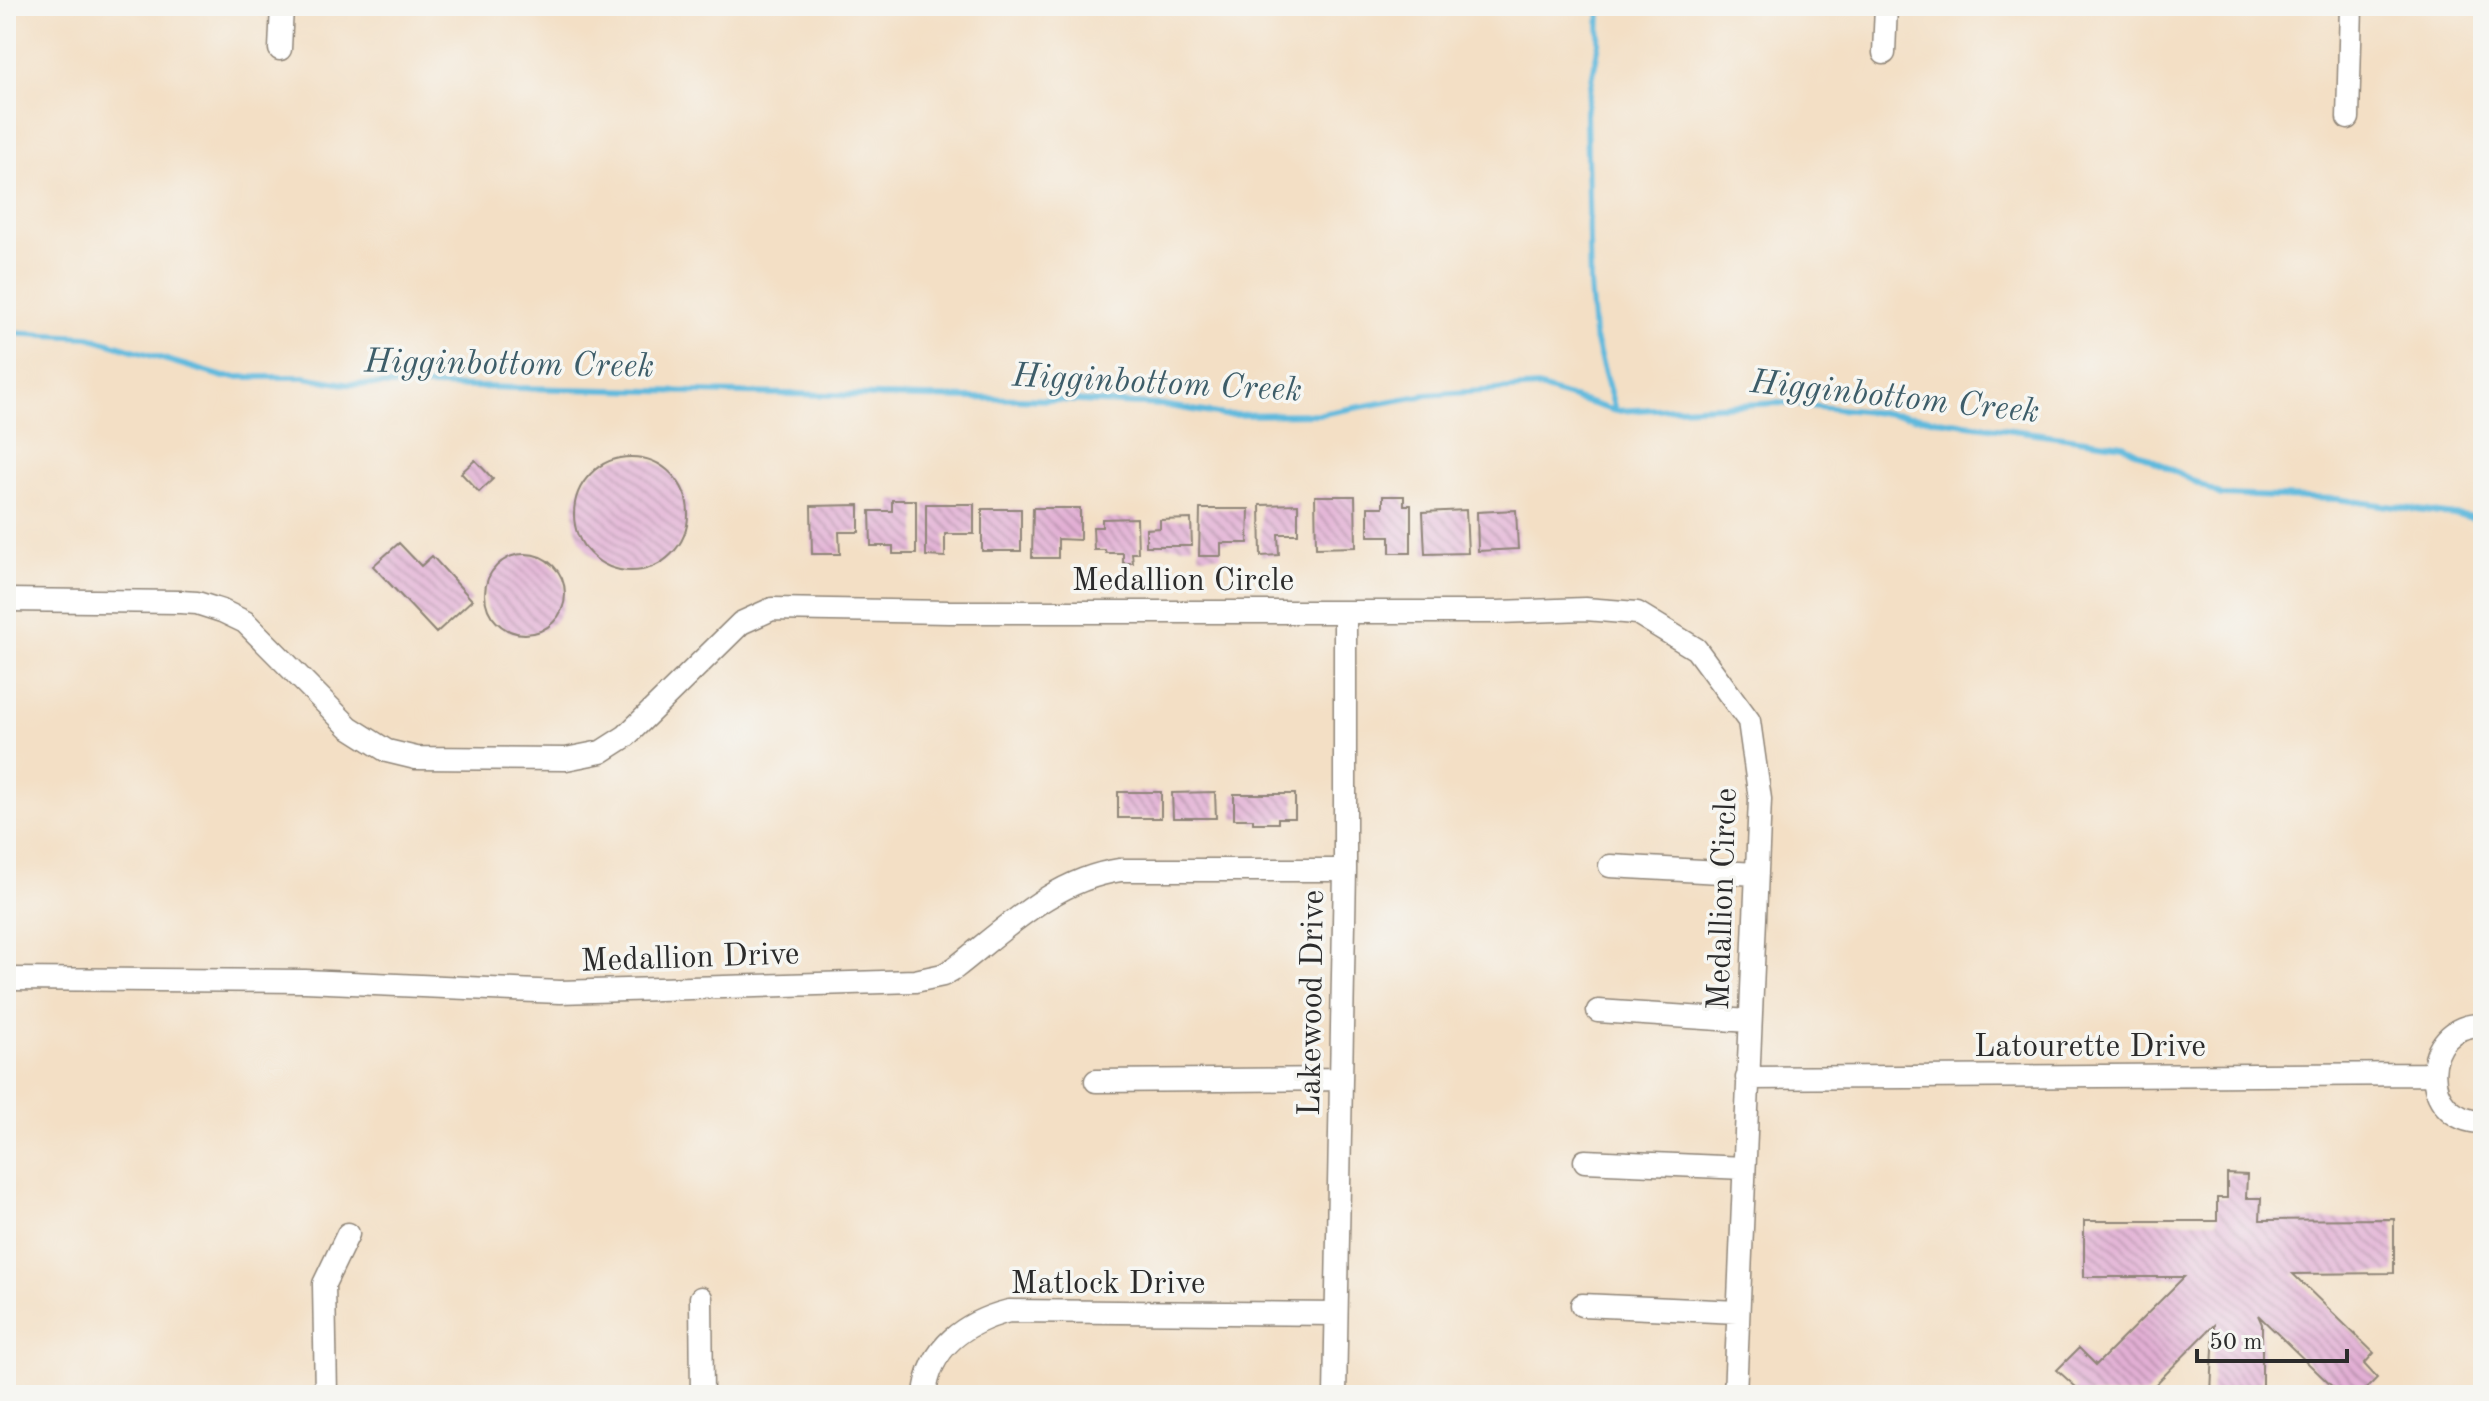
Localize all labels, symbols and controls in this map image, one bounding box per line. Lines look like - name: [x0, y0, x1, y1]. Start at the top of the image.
- water label: Higginbottom Creek: [362, 345, 654, 385]
- water label: Higginbottom Creek: [1010, 359, 1303, 409]
- water label: Higginbottom Creek: [1748, 366, 2041, 430]
- street label: Medallion Circle: [1072, 566, 1294, 598]
- street label: Medallion Circle: [1704, 787, 1744, 1011]
- street label: Lakewood Drive: [1295, 890, 1331, 1116]
- street label: Medallion Drive: [580, 939, 800, 979]
- street label: Latourette Drive: [1974, 1032, 2206, 1064]
- street label: Matlock Drive: [1011, 1269, 1205, 1301]
- scale bar: [2197, 1313, 2347, 1363]
- text: 50 m: [2209, 1331, 2263, 1355]

